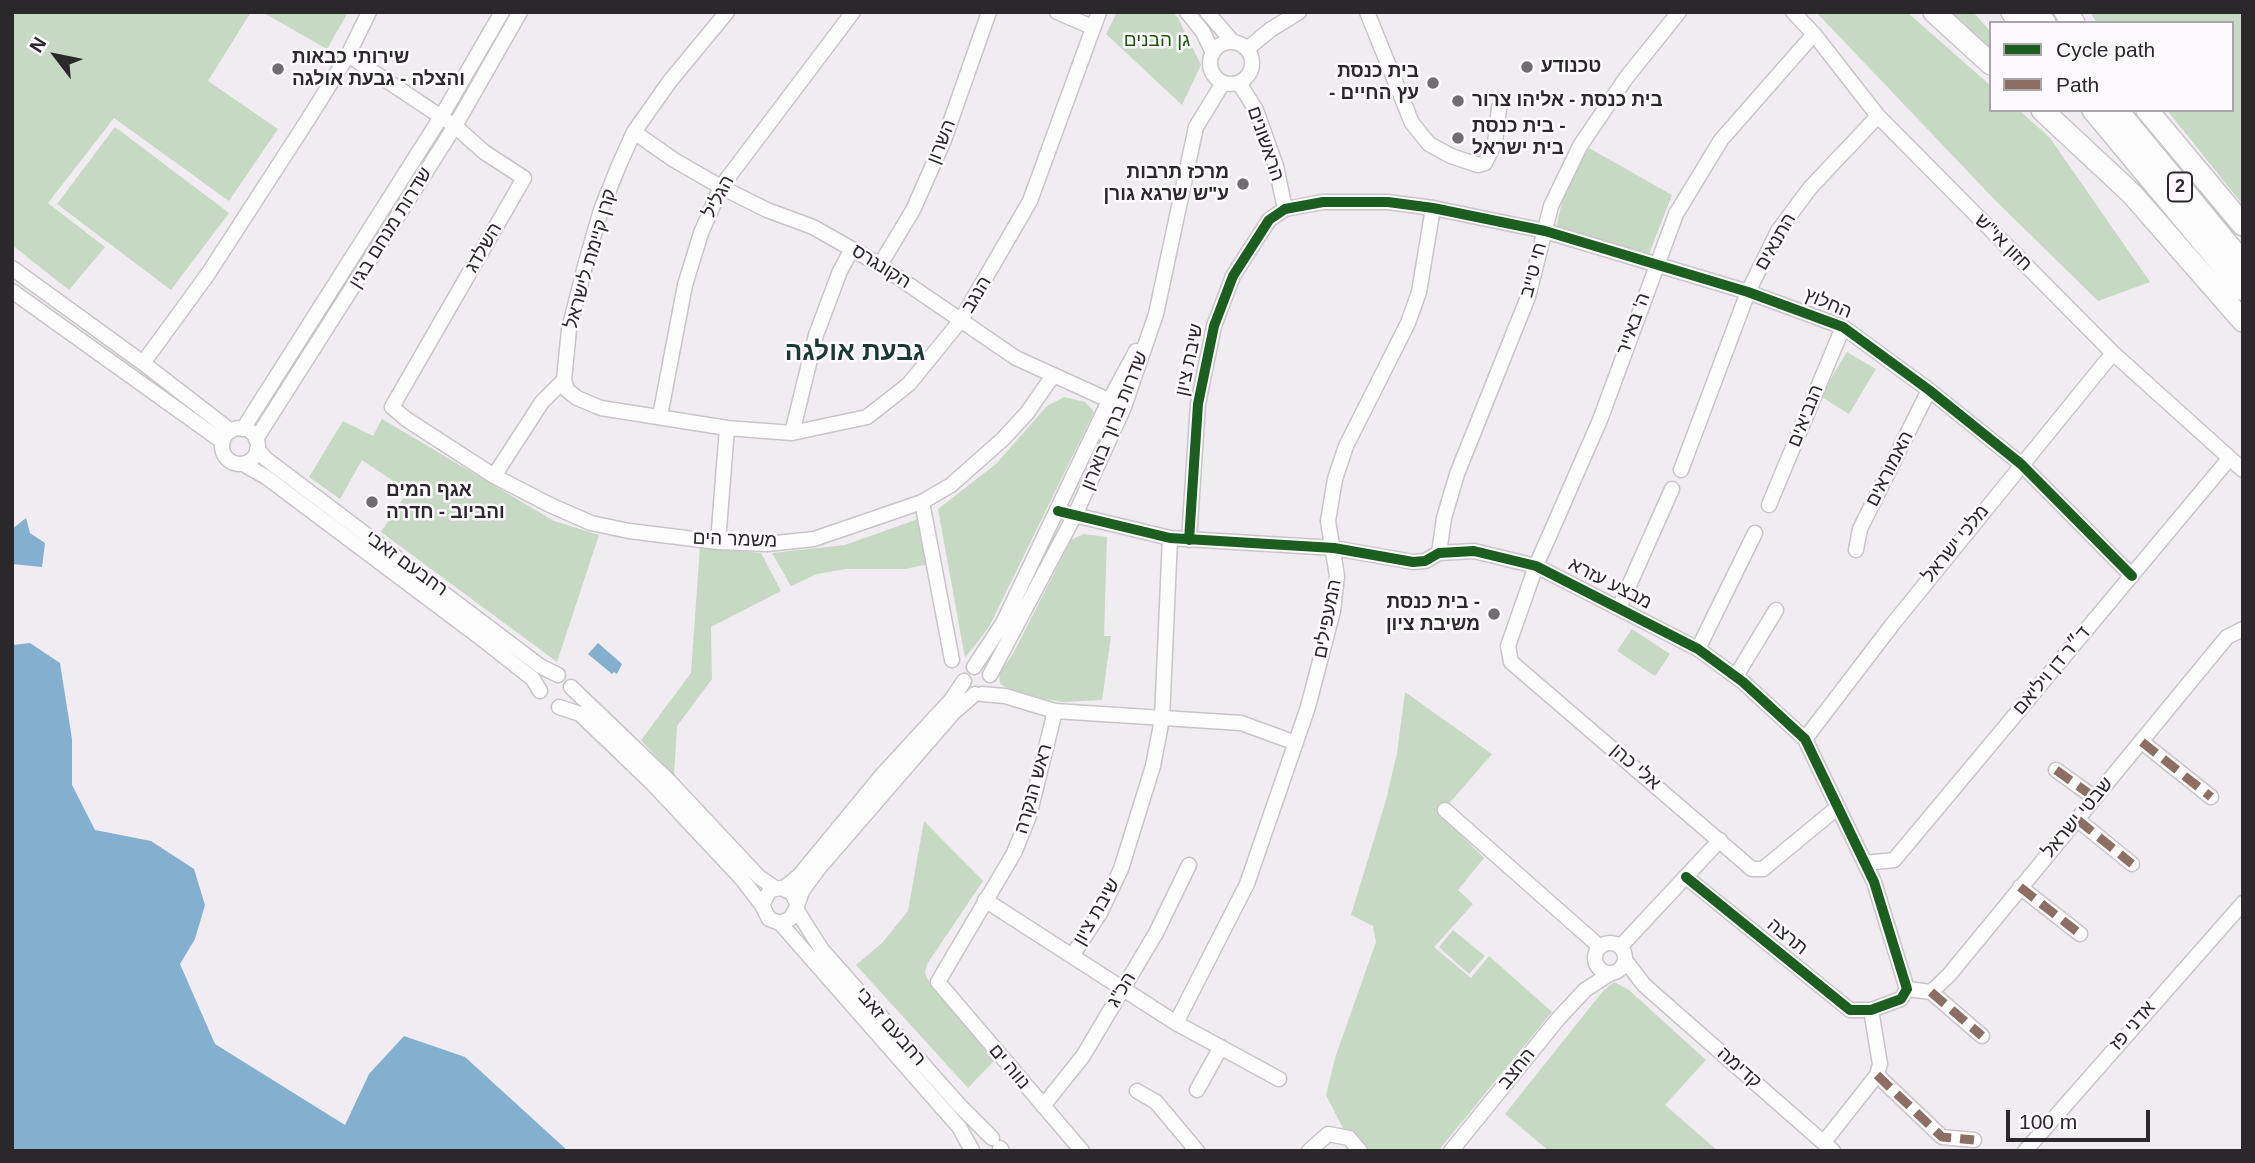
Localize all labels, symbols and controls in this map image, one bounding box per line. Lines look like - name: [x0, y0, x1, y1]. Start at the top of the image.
- north arrow: [21, 21, 91, 91]
- legend: [1989, 21, 2234, 112]
- park label: גן הבנים: [1124, 30, 1190, 52]
- text: N: [25, 33, 50, 56]
- text: Cycle path: [2056, 38, 2155, 61]
- place label: שירותי כבאות והצלה - גבעת אולגה: [292, 47, 465, 91]
- place label: טכנודע: [1541, 56, 1601, 78]
- marker: טכנודע: [1519, 59, 1535, 75]
- marker: שירותי כבאות והצלה - גבעת אולגה: [270, 61, 286, 77]
- place label: בית כנסת - עץ החיים: [1329, 61, 1419, 105]
- text: Path: [2056, 73, 2099, 96]
- marker: בית כנסת - עץ החיים: [1425, 75, 1441, 91]
- place label: בית כנסת - אליהו צרור: [1472, 90, 1663, 112]
- marker: בית כנסת - אליהו צרור: [1450, 93, 1466, 109]
- street label: הראשונים: [1242, 104, 1288, 184]
- street label: השרון: [923, 116, 961, 168]
- place label: בית כנסת - בית ישראל: [1472, 116, 1565, 160]
- marker: בית כנסת - בית ישראל: [1450, 130, 1466, 146]
- place label: מרכז תרבות ע"ש שרגא גורן: [1104, 162, 1229, 206]
- street label: שדרות מנחם בגין: [345, 163, 437, 293]
- street label: הגליל: [698, 172, 740, 222]
- road number: 2: [2168, 172, 2192, 202]
- marker: מרכז תרבות ע"ש שרגא גורן: [1235, 176, 1251, 192]
- street label: קרן קיימת לישראל: [560, 186, 622, 332]
- street label: התנאים: [1751, 209, 1801, 275]
- street label: חזון אי"ש: [1970, 210, 2036, 276]
- street label: השלדג: [461, 219, 507, 277]
- street label: הקונגרס: [847, 240, 915, 294]
- street label: חי טייב: [1516, 240, 1552, 300]
- street label: הנגב: [957, 272, 997, 318]
- street label: החלוץ: [1801, 284, 1855, 324]
- street label: ה' באייר: [1612, 290, 1656, 358]
- street label: שיבת ציון: [1171, 322, 1209, 398]
- district label: גבעת אולגה: [785, 337, 925, 369]
- street label: שדרות ברוך בוארון: [1077, 348, 1153, 494]
- street label: הנביאים: [1783, 382, 1829, 450]
- street label: האמוראים: [1861, 428, 1919, 510]
- place label: אגף המים והביוב - חדרה: [386, 480, 505, 524]
- marker: אגף המים והביוב - חדרה: [364, 494, 380, 510]
- street label: מלכי ישראל: [1918, 501, 1994, 587]
- street label: רחבעם זאבי: [360, 526, 452, 602]
- street label: משמר הים: [692, 527, 778, 553]
- street label: מבצע עזרא: [1565, 553, 1655, 615]
- street label: המעפילים: [1309, 578, 1347, 660]
- place label: בית כנסת - משיבת ציון: [1386, 592, 1480, 636]
- marker: בית כנסת - משיבת ציון: [1486, 606, 1502, 622]
- street label: ד״ר דן ויליאם: [2009, 622, 2095, 720]
- street label: אלי כהן: [1605, 739, 1665, 795]
- street label: ראש הנקרה: [1010, 741, 1058, 837]
- street label: שבטי ישראל: [2038, 773, 2118, 863]
- street label: שיבת ציון: [1069, 875, 1125, 949]
- street label: תרצה: [1762, 914, 1812, 960]
- street label: הכ"ג: [1103, 968, 1141, 1012]
- street label: רחבעם זאבי: [850, 983, 930, 1071]
- street label: אדני פז: [2105, 997, 2161, 1055]
- street label: נווה ים: [984, 1040, 1034, 1094]
- street label: קדימה: [1712, 1043, 1766, 1093]
- street label: החצב: [1494, 1044, 1540, 1094]
- scale bar: [2010, 1096, 2154, 1140]
- text: 100 m: [2019, 1110, 2077, 1133]

